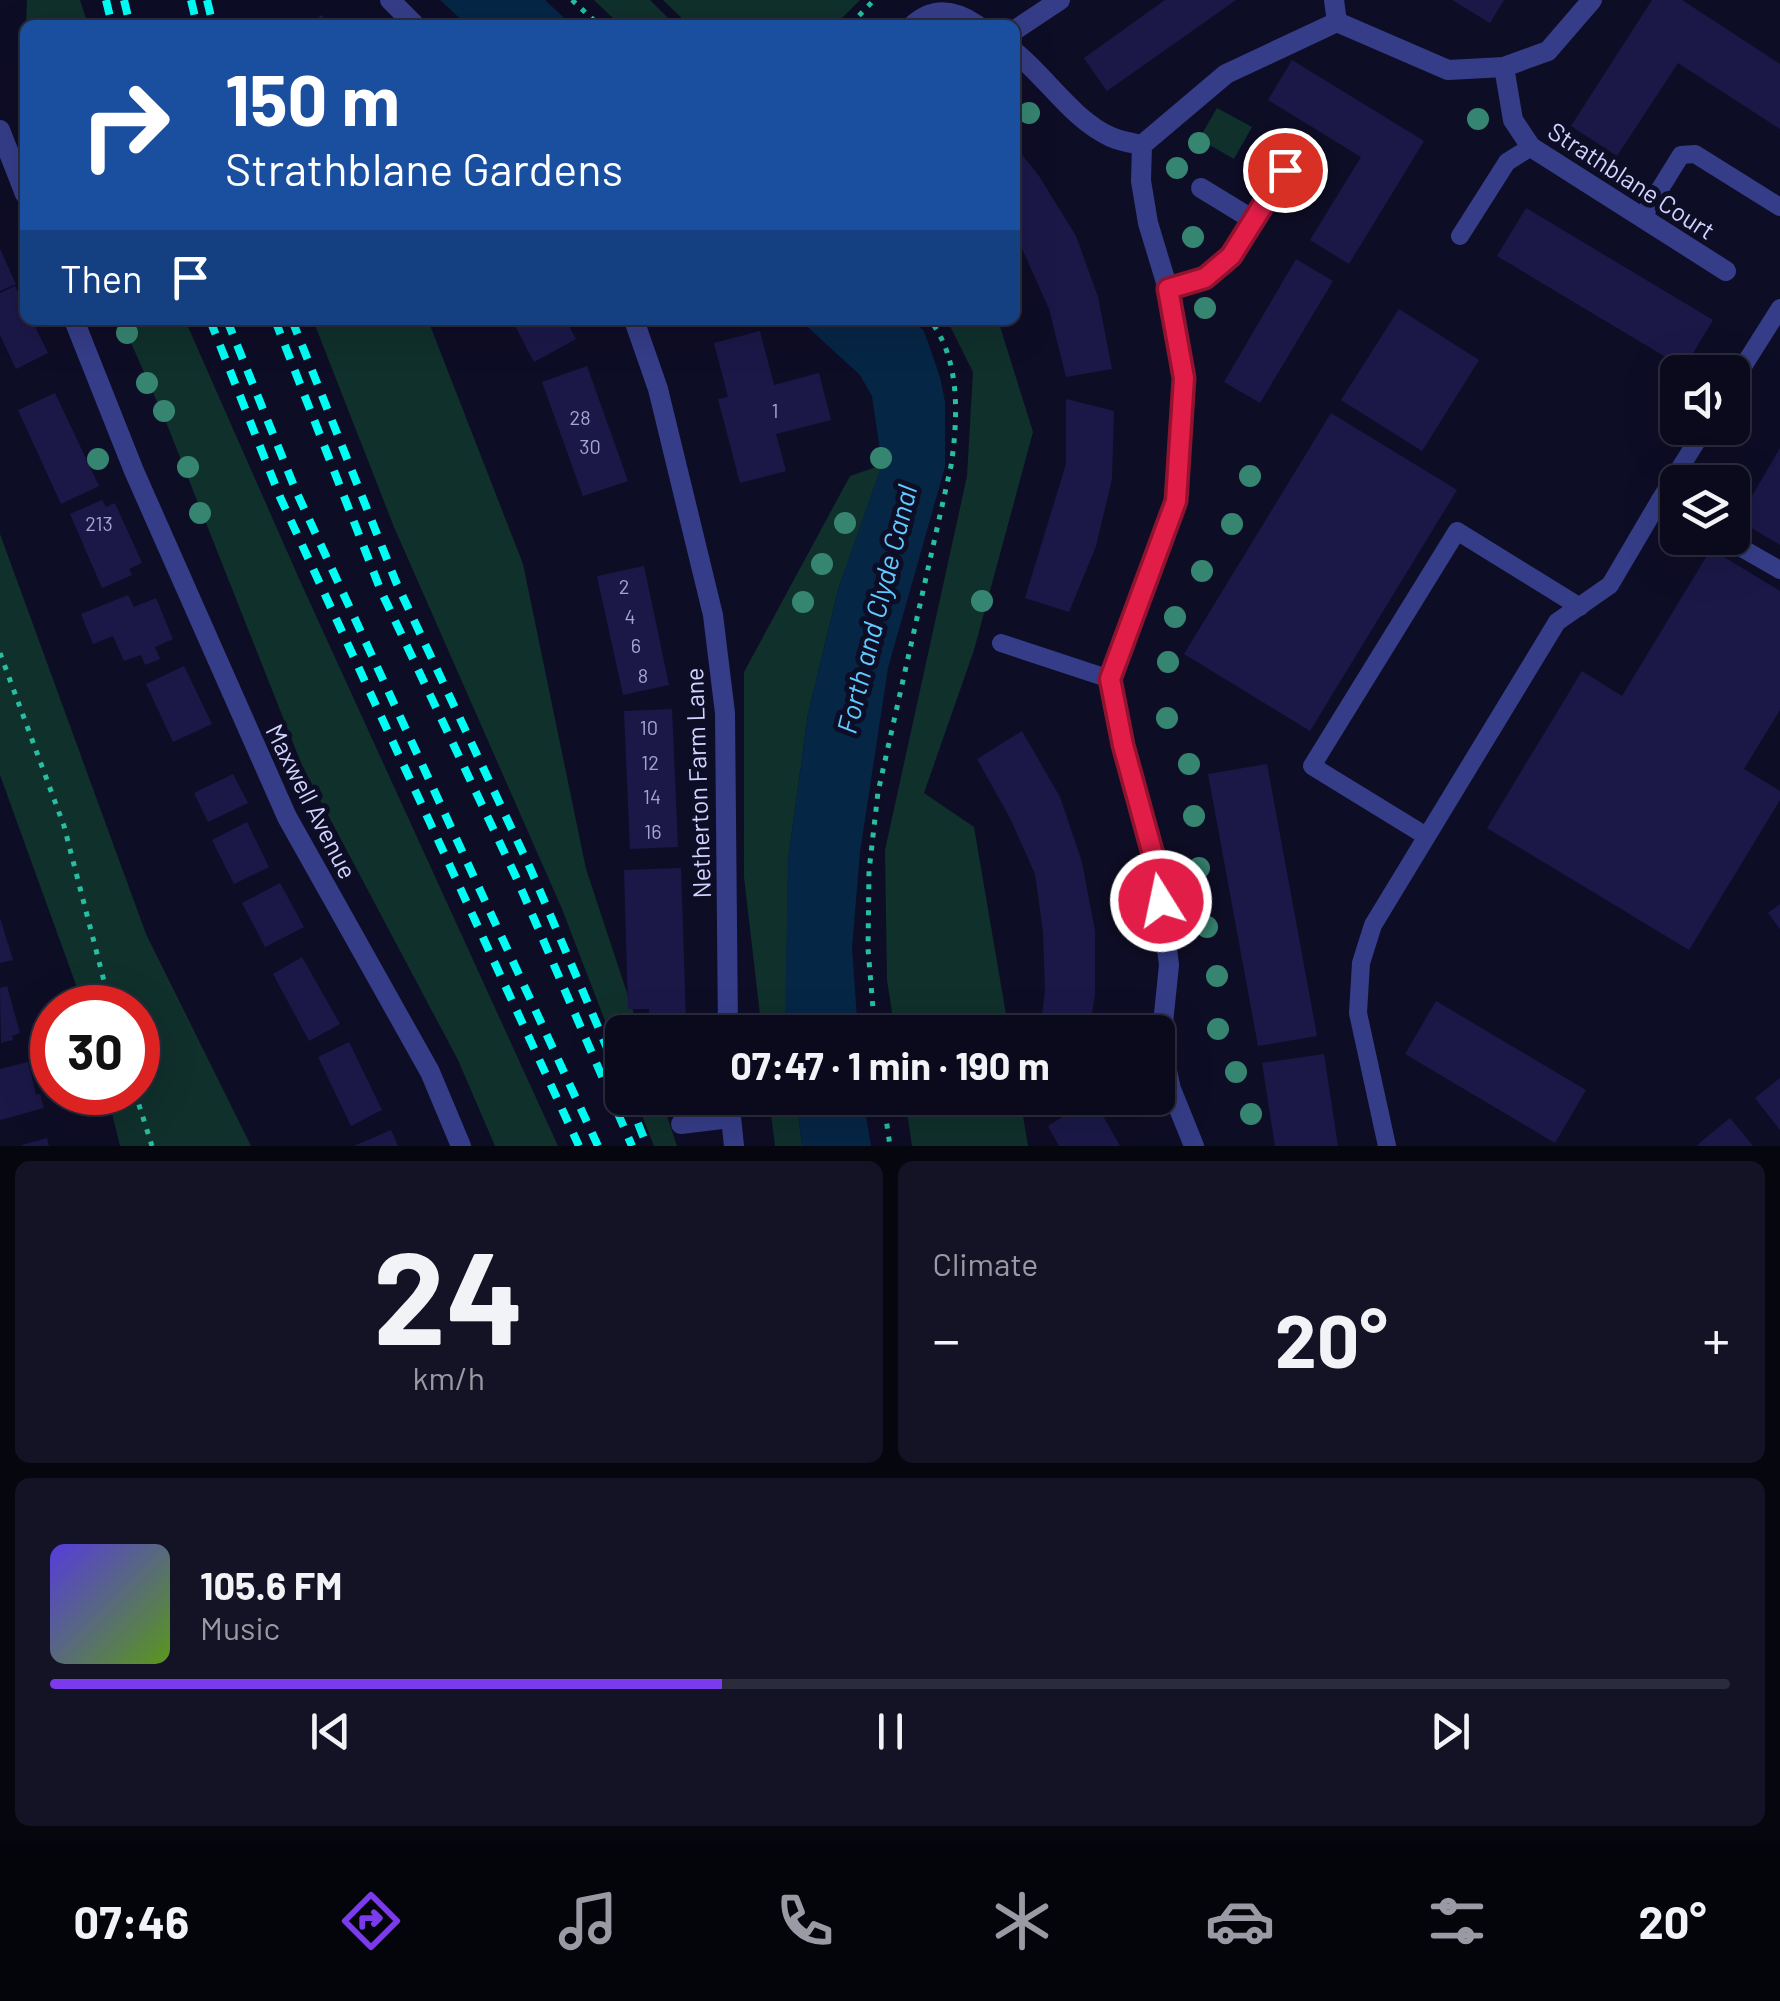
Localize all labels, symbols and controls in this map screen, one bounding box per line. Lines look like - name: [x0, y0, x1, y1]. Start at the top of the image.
- text: 150 m: [225, 56, 400, 140]
- icon: right: [60, 60, 190, 190]
- street label: Strathblane Court: [1543, 115, 1721, 245]
- pin: [1243, 128, 1328, 213]
- text: Strathblane Gardens: [225, 141, 623, 195]
- icon: arrive: [1258, 143, 1313, 198]
- icon: arrive: [163, 250, 218, 305]
- text: Then: [60, 255, 143, 301]
- map controls: [1660, 355, 1750, 555]
- button: sound: [1660, 355, 1750, 445]
- house number: 1: [772, 398, 779, 422]
- house number: 28: [569, 405, 591, 429]
- house number: 30: [579, 434, 601, 458]
- button: layers: [1660, 465, 1750, 555]
- water label: Forth and Clyde Canal: [829, 481, 923, 737]
- house number: 213: [85, 511, 113, 535]
- house number: 2: [619, 574, 629, 598]
- house number: 4: [624, 604, 636, 628]
- house number: 6: [631, 633, 641, 657]
- house number: 8: [638, 663, 648, 687]
- street label: Netherton Farm Lane: [678, 667, 716, 899]
- house number: 10: [640, 715, 658, 739]
- street label: Maxwell Avenue: [260, 719, 364, 883]
- house number: 12: [641, 750, 659, 774]
- house number: 14: [643, 784, 661, 808]
- house number: 16: [644, 819, 662, 843]
- position arrow: [1109, 849, 1213, 953]
- speed limit sign: 30: [30, 985, 160, 1115]
- text: 07:47 · 1 min · 190 m: [730, 1042, 1050, 1088]
- text: 24: [373, 1215, 524, 1371]
- text: Climate: [933, 1244, 1038, 1282]
- text: 20°: [1275, 1293, 1388, 1383]
- text: −: [933, 1305, 960, 1371]
- text: +: [1702, 1305, 1730, 1371]
- text: km/h: [413, 1358, 485, 1396]
- text: 105.6 FM: [200, 1562, 342, 1608]
- text: Music: [200, 1608, 280, 1646]
- icon: previous: [303, 1704, 358, 1759]
- icon: pause: [863, 1704, 918, 1759]
- icon: next: [1423, 1704, 1478, 1759]
- icon: directions: [336, 1886, 406, 1956]
- icon: music: [553, 1886, 623, 1956]
- icon: phone: [770, 1886, 840, 1956]
- icon: climate: [987, 1886, 1057, 1956]
- icon: car: [1205, 1886, 1275, 1956]
- icon: filters: [1422, 1886, 1492, 1956]
- text: 07:46: [74, 1894, 189, 1948]
- text: 20°: [1639, 1894, 1706, 1948]

